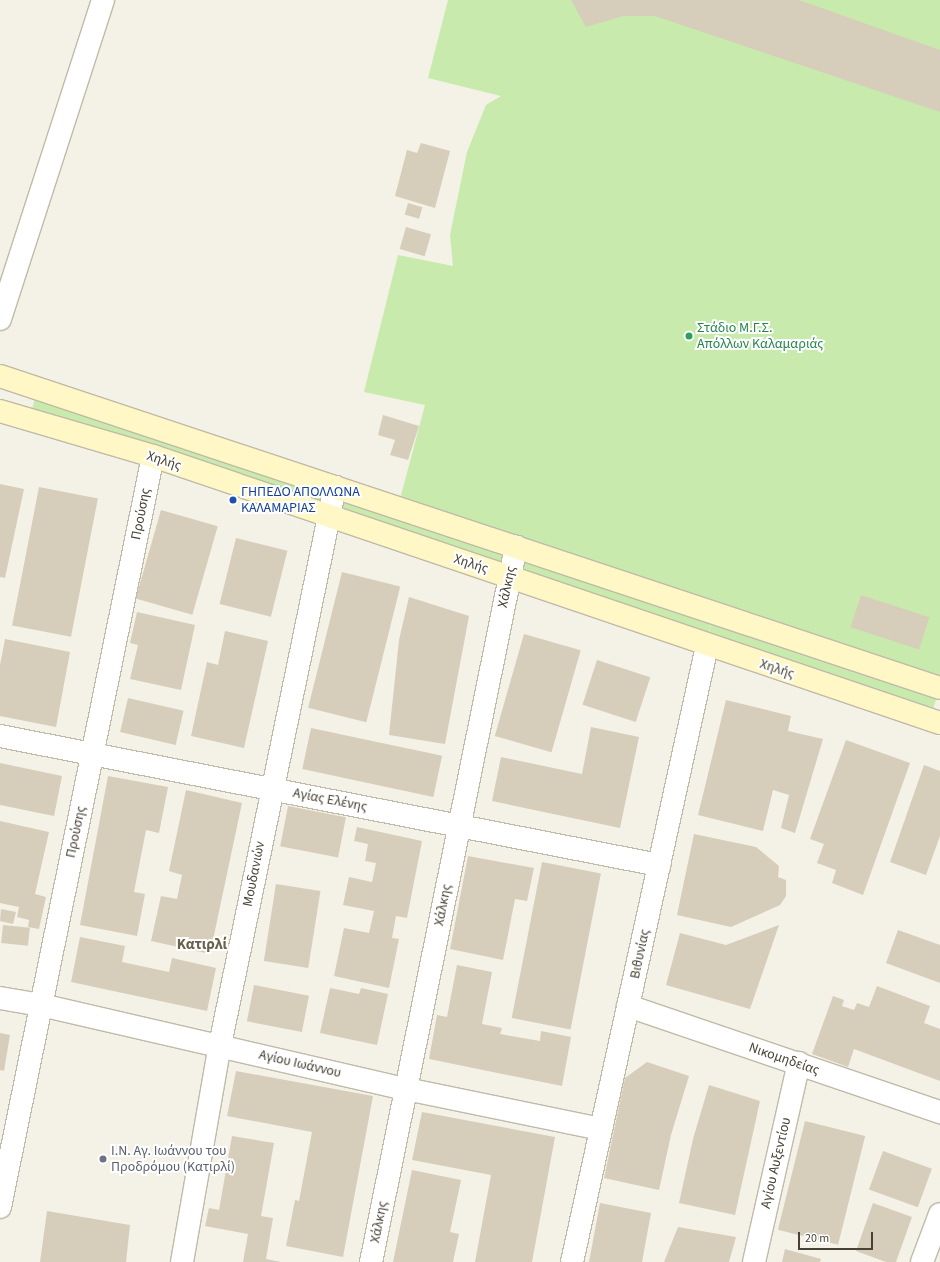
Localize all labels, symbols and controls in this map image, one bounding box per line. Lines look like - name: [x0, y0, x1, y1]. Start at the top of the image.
- place label: Στάδιο Μ.Γ.Σ. Απόλλων Καλαμαριάς: [697, 320, 823, 352]
- marker: Στάδιο Μ.Γ.Σ. Απόλλων Καλαμαριάς: [684, 331, 694, 341]
- street label: Χηλής: [145, 448, 183, 474]
- place label: ΓΗΠΕΔΟ ΑΠΟΛΛΩΝΑ ΚΑΛΑΜΑΡΙΑΣ: [241, 484, 360, 516]
- street label: Προύσης: [128, 487, 154, 541]
- marker: ΓΗΠΕΔΟ ΑΠΟΛΛΩΝΑ ΚΑΛΑΜΑΡΙΑΣ: [228, 495, 238, 505]
- street label: Χηλής: [452, 551, 490, 577]
- street label: Χάλκης: [494, 565, 520, 609]
- street label: Χηλής: [758, 656, 796, 682]
- street label: Αγίας Ελένης: [291, 785, 369, 815]
- street label: Προύσης: [62, 805, 90, 859]
- street label: Μουδανιών: [239, 840, 269, 908]
- street label: Χάλκης: [431, 883, 455, 927]
- street label: Βιθυνίας: [627, 928, 653, 980]
- district label: Κατιρλί: [177, 936, 227, 954]
- street label: Νικομηδείας: [747, 1039, 821, 1079]
- street label: Αγίου Ιωάννου: [257, 1046, 343, 1082]
- street label: Αγίου Αυξεντίου: [757, 1116, 795, 1210]
- place label: Ι.Ν. Αγ. Ιωάννου του Προδρόμου (Κατιρλί): [111, 1143, 235, 1176]
- marker: Ι.Ν. Αγ. Ιωάννου του Προδρόμου (Κατιρλί): [98, 1154, 108, 1164]
- street label: Χάλκης: [367, 1200, 391, 1244]
- scale bar: [800, 1224, 875, 1250]
- text: 20 m: [805, 1230, 829, 1247]

